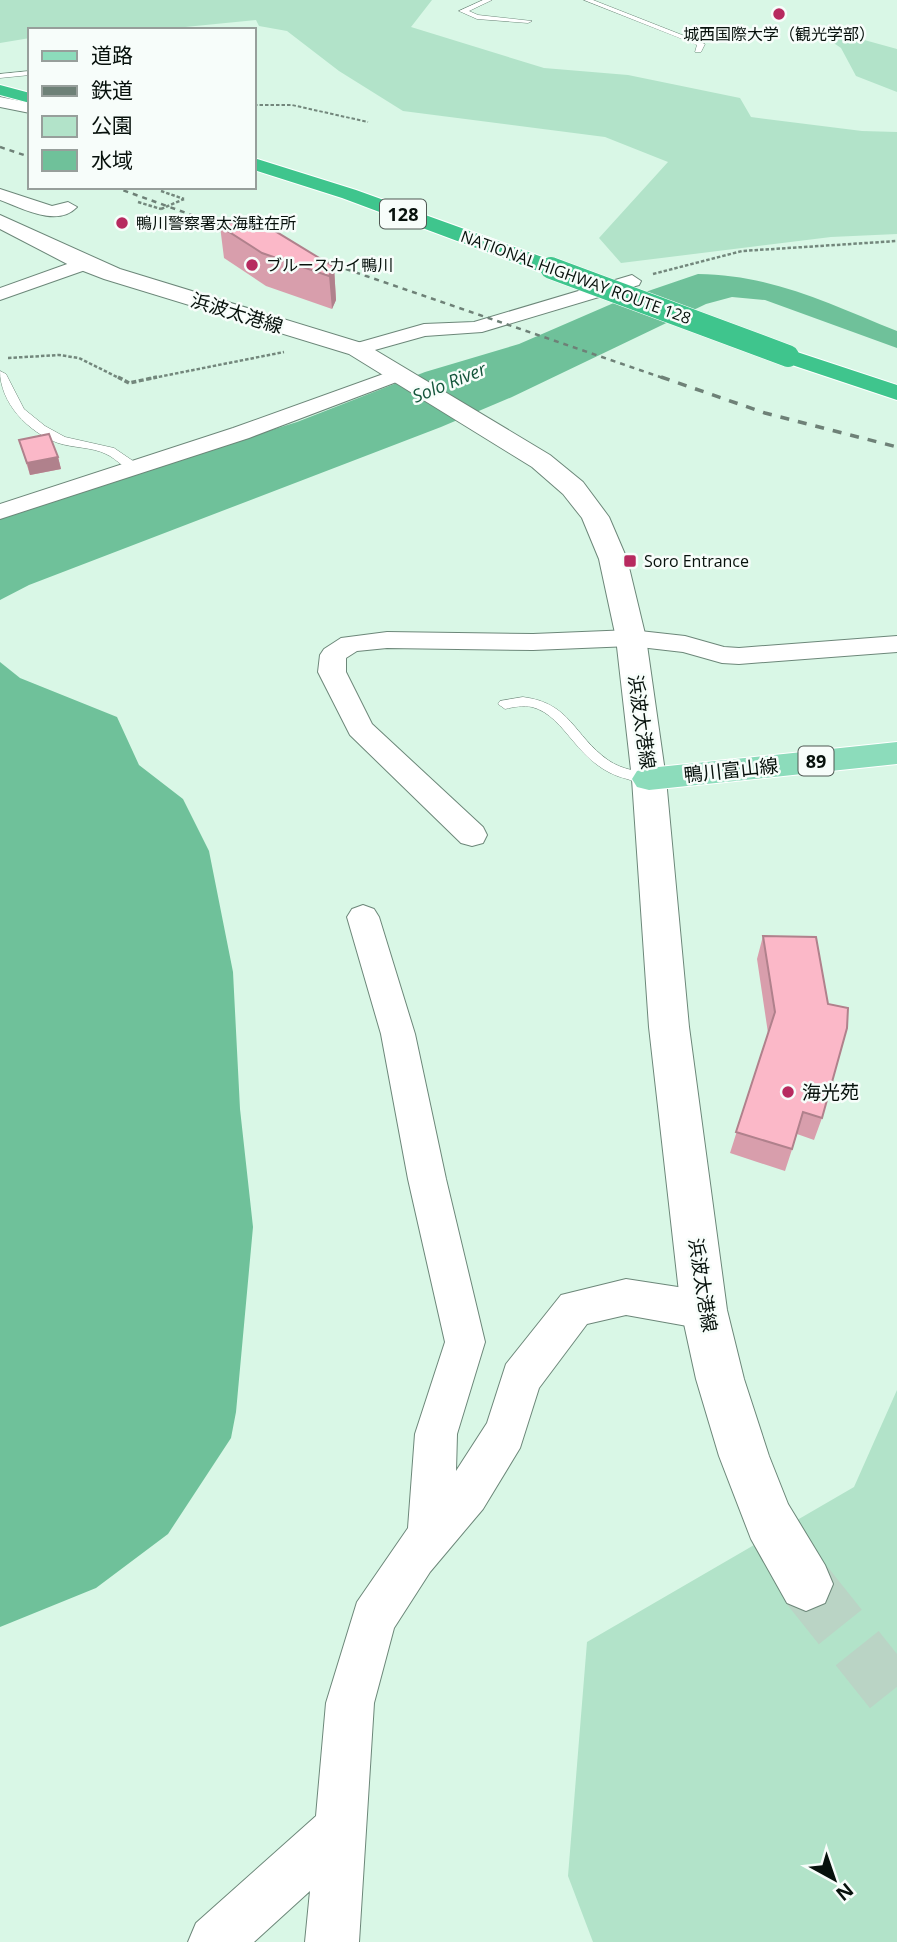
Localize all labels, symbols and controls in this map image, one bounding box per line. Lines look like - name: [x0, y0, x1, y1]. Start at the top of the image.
- marker: 城西国際大学（観光学部）: [771, 6, 787, 22]
- place label: 城西国際大学（観光学部）: [683, 23, 875, 45]
- legend: [28, 28, 256, 189]
- text: 道路: [91, 41, 133, 69]
- text: 鉄道: [91, 76, 133, 104]
- text: 公園: [91, 111, 133, 139]
- text: 水域: [91, 146, 133, 174]
- road number: 128: [380, 200, 426, 229]
- place label: 鴨川警察署太海駐在所: [136, 212, 296, 234]
- marker: 鴨川警察署太海駐在所: [114, 215, 130, 231]
- street label: NATIONAL HIGHWAY ROUTE 128: [458, 225, 694, 329]
- place label: ブルースカイ鴨川: [266, 254, 393, 276]
- marker: ブルースカイ鴨川: [244, 257, 260, 273]
- street label: 浜波太港線: [188, 287, 286, 339]
- water label: Solo River: [408, 356, 490, 408]
- place label: Soro Entrance: [644, 550, 749, 572]
- marker: Soro Entrance: [622, 553, 638, 569]
- street label: 浜波太港線: [623, 673, 661, 771]
- road number: 89: [798, 746, 834, 776]
- street label: 鴨川富山線: [682, 752, 780, 788]
- place label: 海光苑: [802, 1079, 859, 1105]
- marker: 海光苑: [780, 1084, 796, 1100]
- street label: 浜波太港線: [683, 1236, 723, 1334]
- north arrow: [799, 1844, 869, 1914]
- text: N: [831, 1877, 859, 1907]

